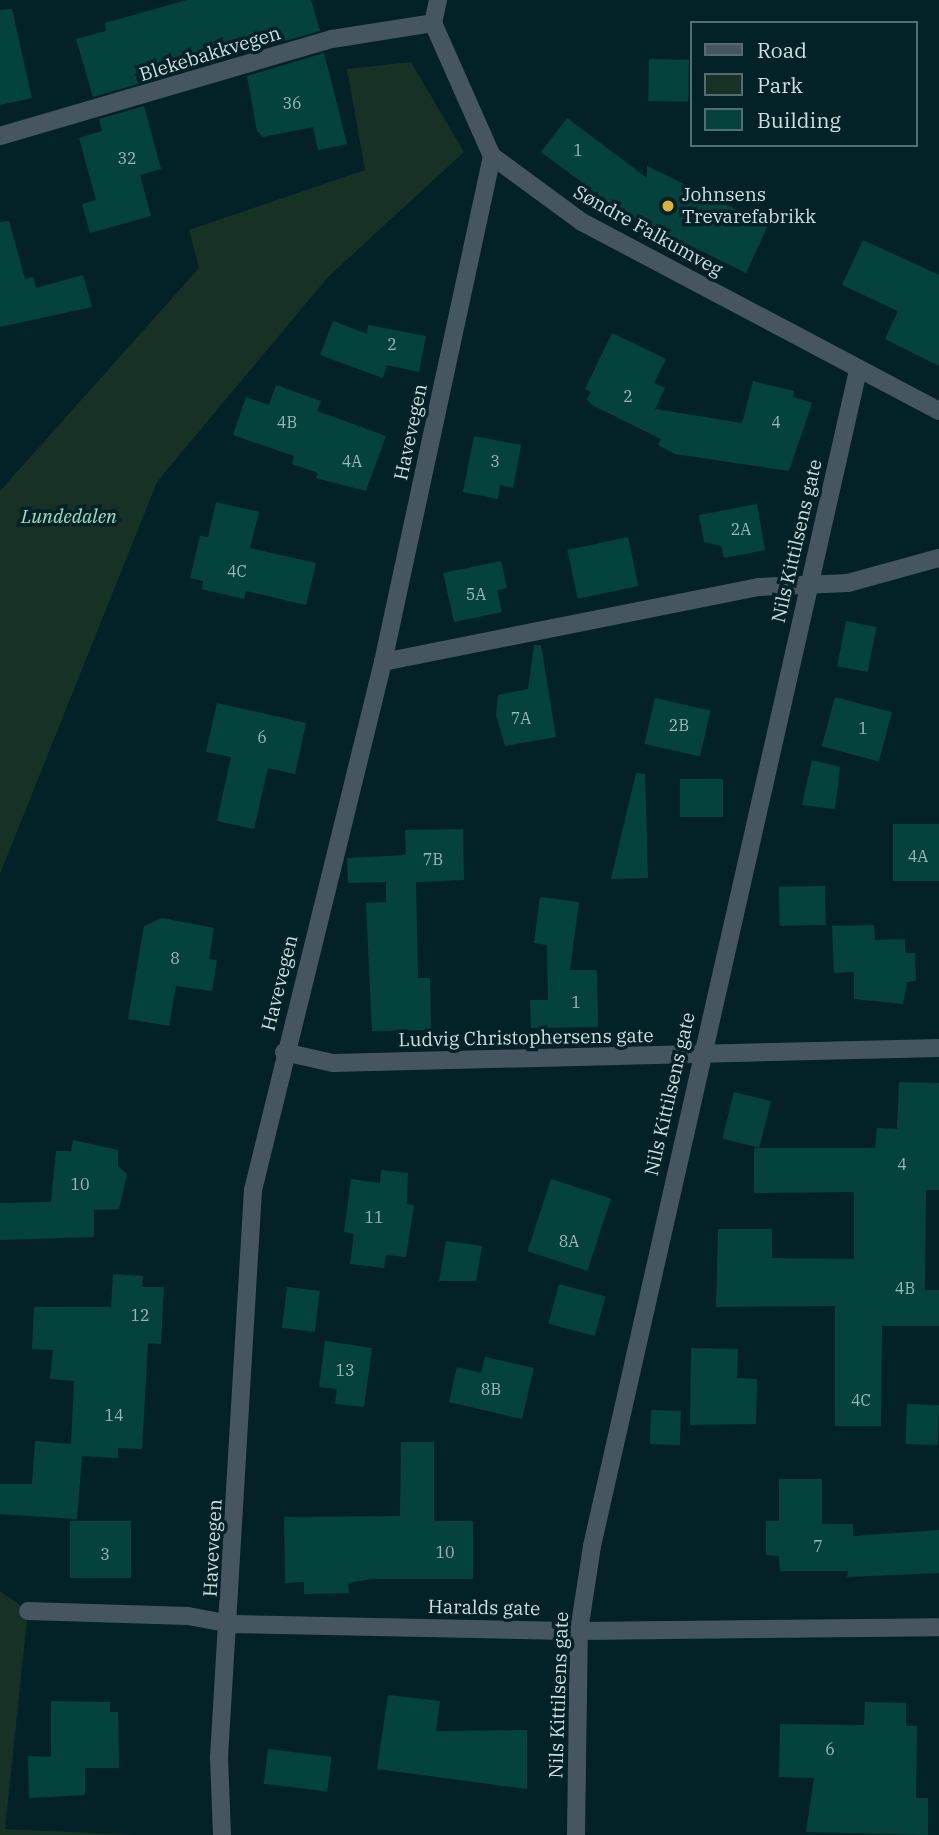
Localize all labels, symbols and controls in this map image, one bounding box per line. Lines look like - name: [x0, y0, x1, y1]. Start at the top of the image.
- legend: [690, 21, 918, 147]
- street label: Blekebakkvegen: [137, 22, 283, 86]
- text: Road: [757, 36, 807, 64]
- text: Park: [757, 71, 803, 99]
- house number: 36: [282, 93, 302, 113]
- text: Building: [757, 106, 841, 134]
- house number: 1: [573, 140, 583, 160]
- house number: 32: [117, 148, 137, 168]
- street label: Søndre Falkumveg: [570, 181, 726, 281]
- place label: Johnsens Trevarefabrikk: [682, 184, 816, 228]
- marker: Johnsens Trevarefabrikk: [660, 198, 676, 214]
- house number: 2: [387, 334, 397, 354]
- street label: Havevegen: [390, 382, 432, 482]
- house number: 2: [623, 386, 633, 406]
- house number: 4B: [277, 412, 297, 432]
- house number: 4: [771, 412, 781, 432]
- house number: 4A: [342, 451, 362, 471]
- house number: 3: [490, 451, 500, 471]
- street label: Nils Kittilsens gate: [767, 457, 827, 625]
- park label: Lundedalen: [21, 506, 117, 528]
- house number: 2A: [731, 519, 751, 539]
- house number: 4C: [227, 561, 247, 581]
- house number: 5A: [466, 584, 486, 604]
- house number: 7A: [511, 708, 531, 728]
- house number: 2B: [669, 715, 689, 735]
- house number: 1: [858, 718, 868, 738]
- house number: 6: [257, 727, 267, 747]
- house number: 4A: [908, 846, 928, 866]
- house number: 7B: [423, 849, 443, 869]
- street label: Havevegen: [257, 933, 303, 1033]
- house number: 8: [170, 948, 180, 968]
- house number: 1: [571, 992, 581, 1012]
- street label: Nils Kittilsens gate: [640, 1010, 700, 1178]
- street label: Ludvig Christophersens gate: [398, 1024, 654, 1052]
- house number: 4: [897, 1154, 907, 1174]
- house number: 10: [70, 1174, 90, 1194]
- house number: 11: [364, 1207, 384, 1227]
- house number: 8A: [559, 1231, 579, 1251]
- house number: 4B: [895, 1278, 915, 1298]
- house number: 12: [130, 1305, 150, 1325]
- house number: 13: [335, 1360, 355, 1380]
- house number: 8B: [481, 1379, 501, 1399]
- house number: 4C: [851, 1390, 871, 1410]
- house number: 14: [104, 1405, 124, 1425]
- street label: Havevegen: [199, 1499, 227, 1597]
- house number: 7: [813, 1536, 823, 1556]
- house number: 10: [435, 1542, 455, 1562]
- house number: 3: [100, 1544, 110, 1564]
- street label: Haralds gate: [428, 1596, 540, 1620]
- street label: Nils Kittilsens gate: [545, 1611, 573, 1779]
- house number: 6: [825, 1739, 835, 1759]

